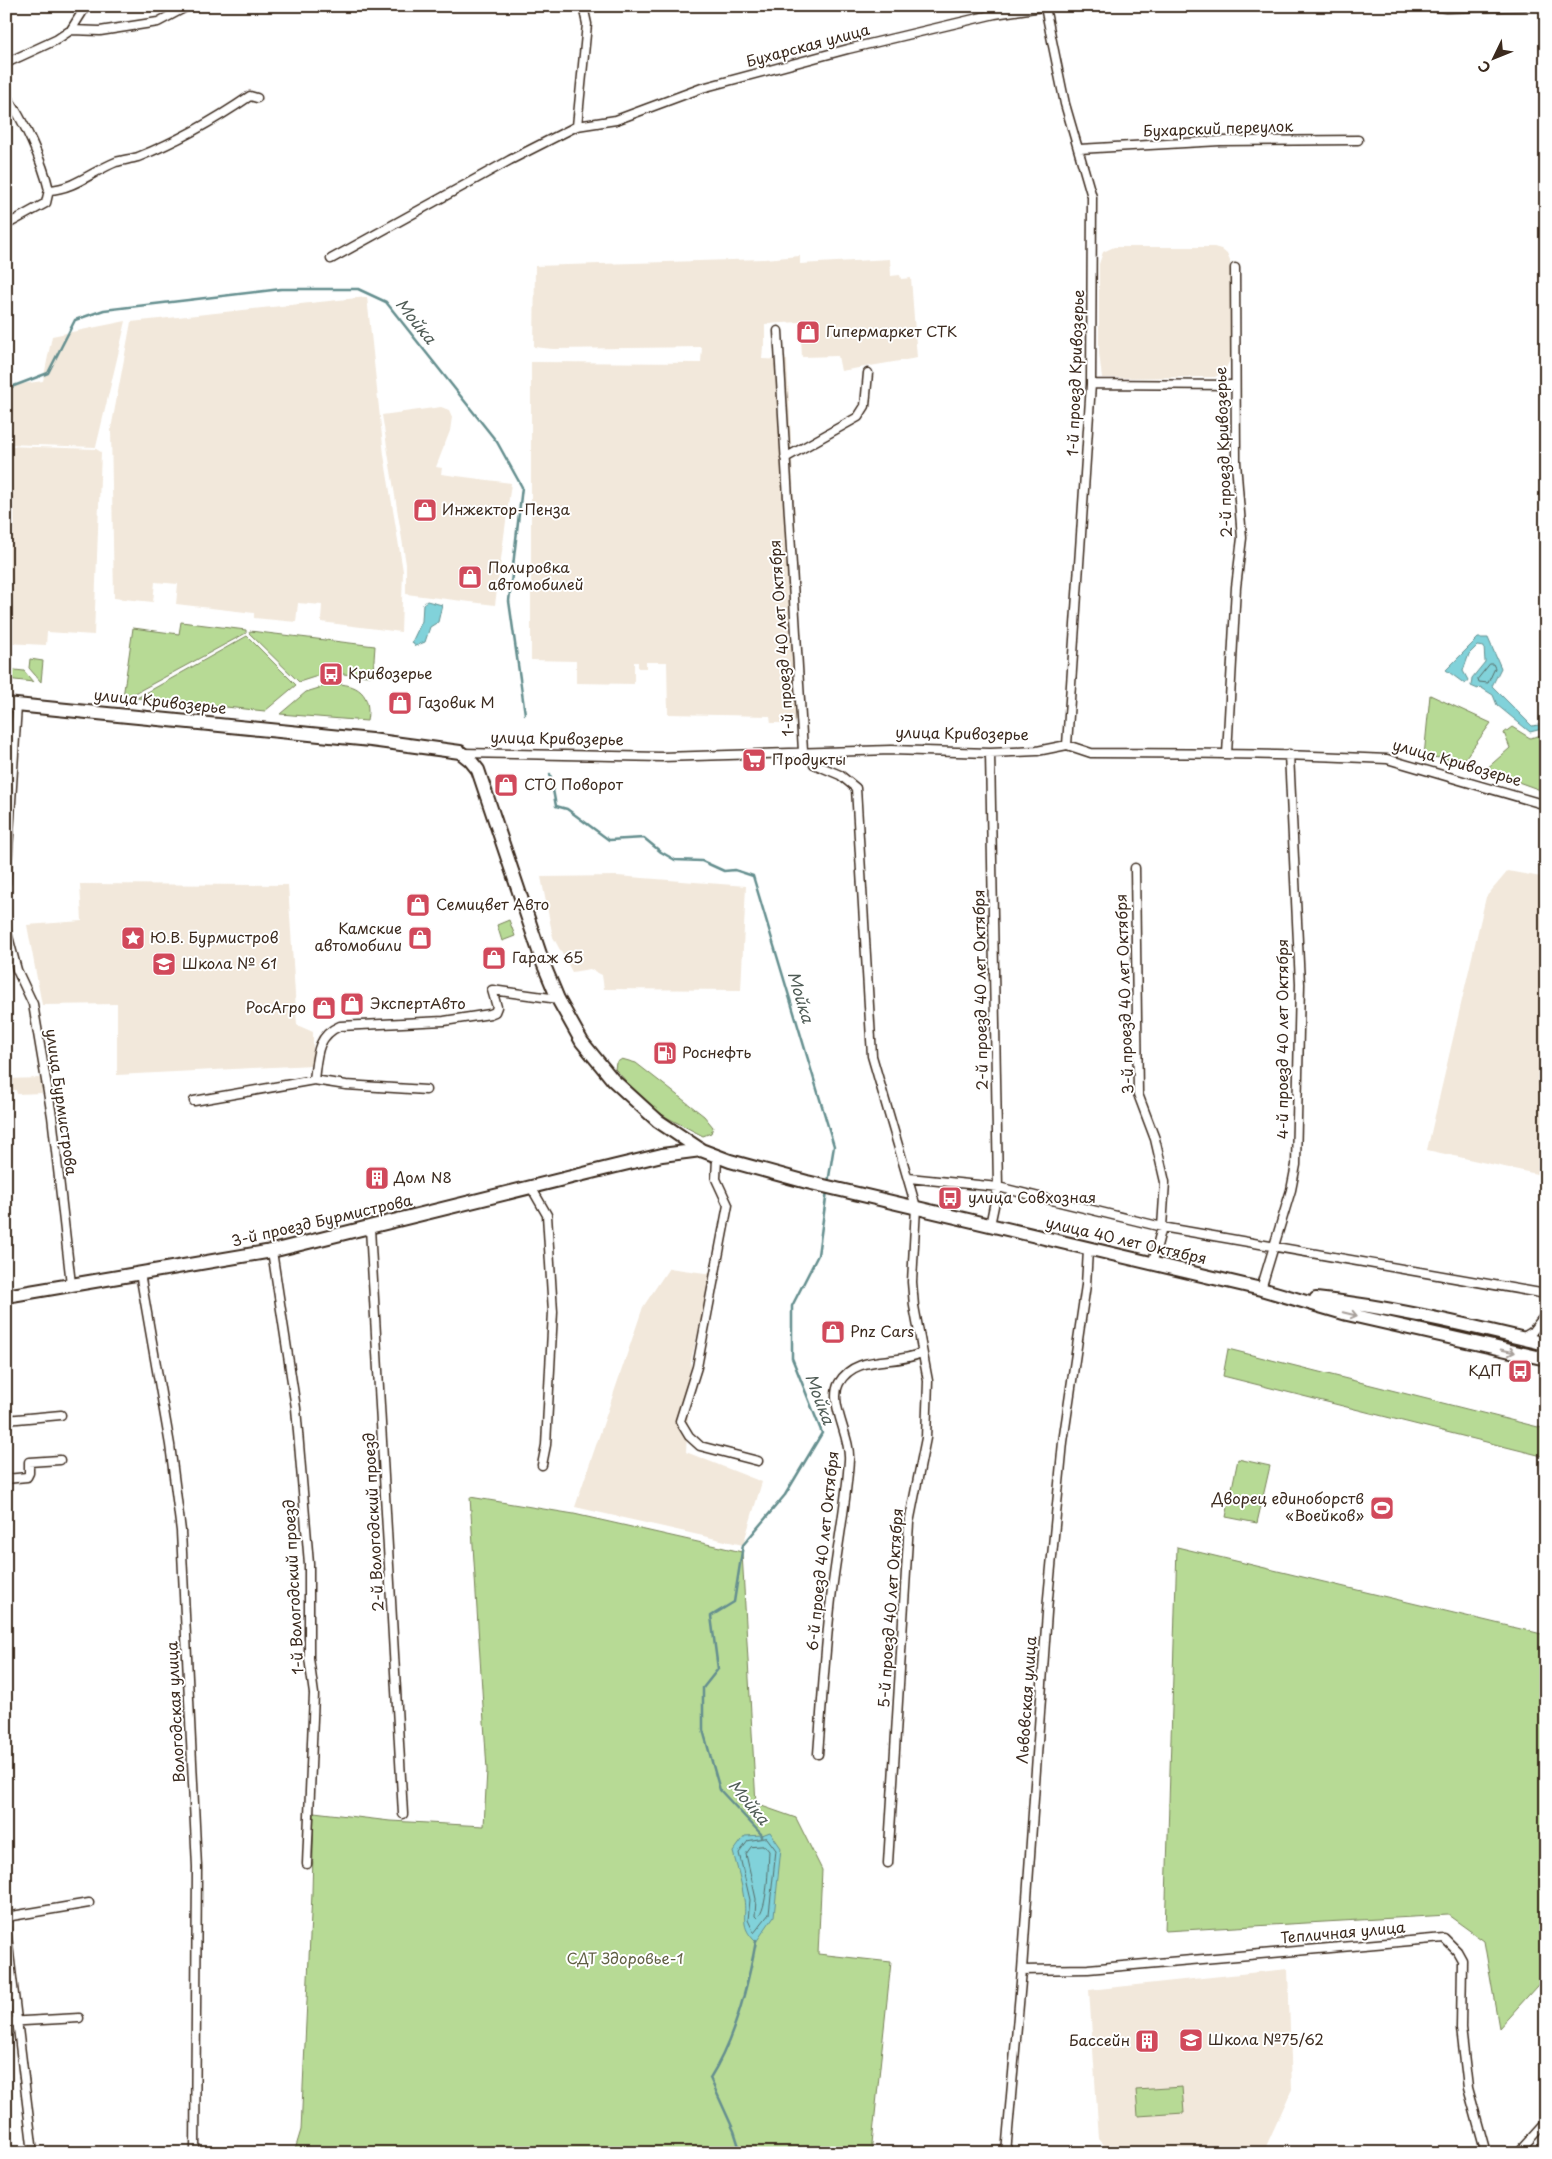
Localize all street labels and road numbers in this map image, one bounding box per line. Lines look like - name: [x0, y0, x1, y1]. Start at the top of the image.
- street label: Бухарская улица: [743, 17, 873, 72]
- street label: Бухарский переулок: [1142, 113, 1294, 142]
- street label: 1-й проезд Кривозерье: [1060, 289, 1089, 457]
- street label: 2-й проезд Кривозерье: [1208, 366, 1237, 538]
- street label: 1-й проезд 40 лет Октября: [762, 539, 799, 737]
- street label: улица Кривозерье: [93, 682, 228, 719]
- street label: улица Кривозерье: [895, 720, 1029, 745]
- street label: улица Кривозерье: [490, 725, 624, 750]
- street label: улица Кривозерье: [1390, 732, 1525, 791]
- street label: 2-й проезд 40 лет Октября: [966, 889, 993, 1091]
- street label: 3-й проезд 40 лет Октября: [1109, 894, 1138, 1095]
- street label: 4-й проезд 40 лет Октября: [1270, 939, 1293, 1139]
- street label: улица Бурмистрова: [41, 1027, 84, 1177]
- street label: 3-й проезд Бурмистрова: [229, 1187, 415, 1252]
- street label: улица 40 лет Октября: [1044, 1210, 1209, 1269]
- street label: 2-й Вологодский проезд: [356, 1432, 389, 1612]
- street label: 6-й проезд 40 лет Октября: [800, 1450, 843, 1652]
- street label: 1-й Вологодский проезд: [276, 1499, 309, 1675]
- street label: 5-й проезд 40 лет Октября: [871, 1507, 908, 1708]
- street label: Львовская улица: [1010, 1635, 1041, 1764]
- street label: Вологодская улица: [159, 1640, 190, 1783]
- street label: Тепличная улица: [1280, 1915, 1407, 1948]

